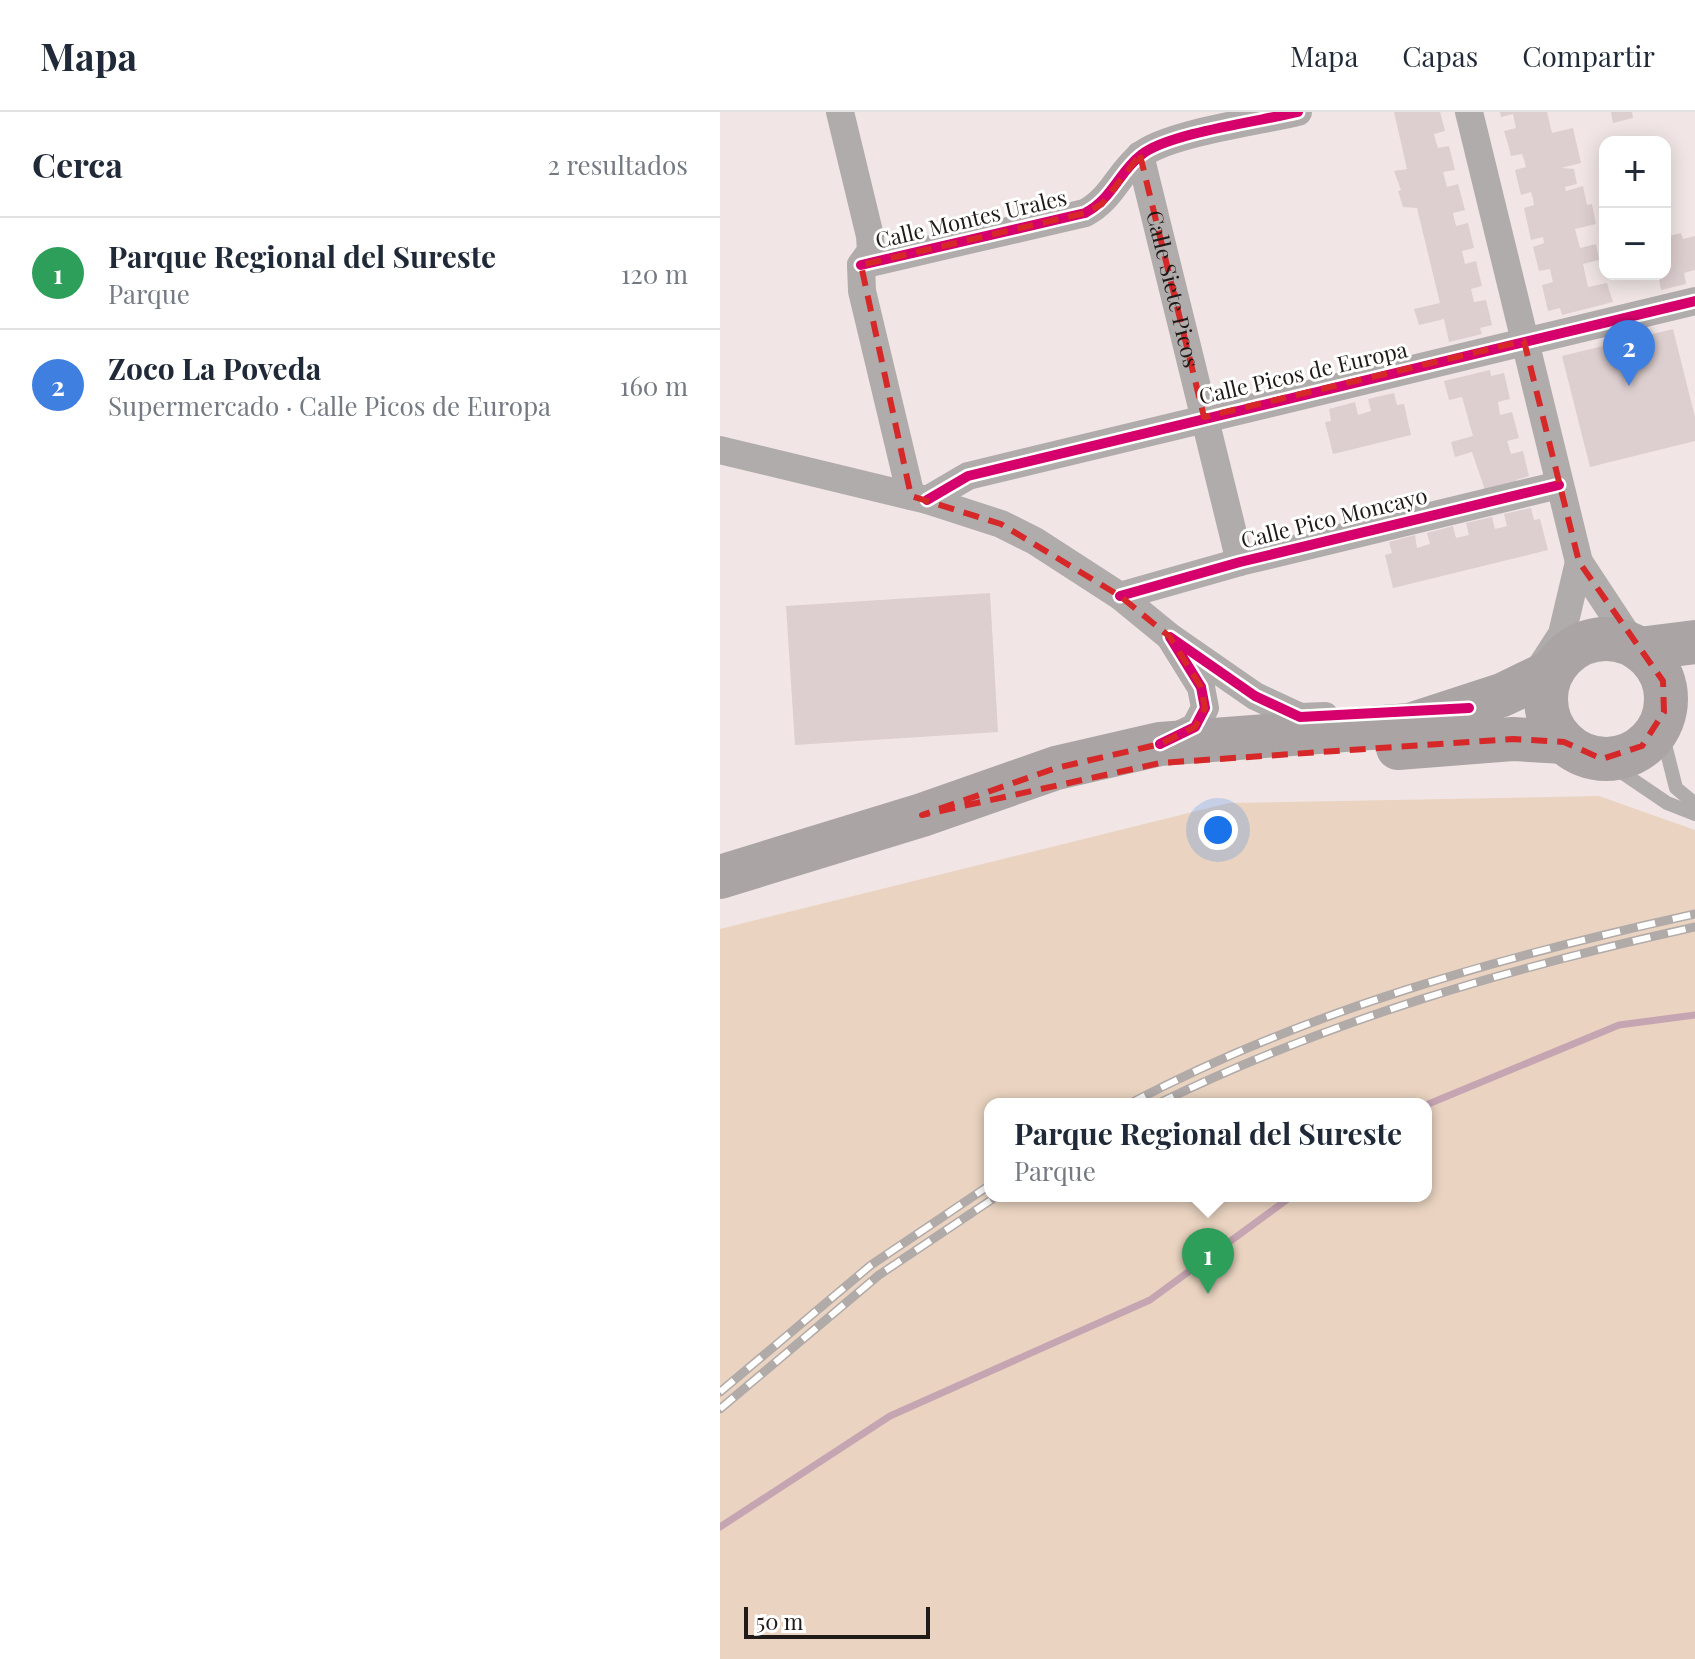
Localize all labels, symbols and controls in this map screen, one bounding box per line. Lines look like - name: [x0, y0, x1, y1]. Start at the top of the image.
- text: Mapa: [40, 30, 137, 81]
- text: Mapa: [1290, 37, 1358, 74]
- text: Capas: [1402, 37, 1478, 74]
- text: Compartir: [1522, 37, 1655, 74]
- map controls: [1599, 136, 1671, 280]
- button: +: [1599, 136, 1671, 208]
- text: Cerca: [32, 141, 123, 187]
- text: 2 resultados: [548, 147, 688, 182]
- street label: Calle Montes Urales: [872, 181, 1070, 255]
- street label: Calle Siete Picos: [1140, 207, 1208, 371]
- button: −: [1599, 208, 1671, 280]
- text: Parque Regional del Sureste: [108, 236, 496, 276]
- text: 1: [53, 256, 63, 291]
- text: 120 m: [621, 256, 688, 291]
- text: Parque: [108, 276, 190, 311]
- pin: 2: [1603, 320, 1655, 386]
- street label: Calle Picos de Europa: [1196, 333, 1410, 411]
- text: Zoco La Poveda: [108, 348, 321, 388]
- text: 2: [51, 368, 65, 403]
- text: 160 m: [620, 368, 688, 403]
- text: Supermercado · Calle Picos de Europa: [108, 388, 551, 423]
- street label: Calle Pico Moncayo: [1237, 479, 1430, 555]
- your location: [1198, 810, 1238, 850]
- popup: [984, 1098, 1432, 1202]
- text: Parque Regional del Sureste: [1014, 1113, 1402, 1153]
- text: Parque: [1014, 1153, 1096, 1188]
- pin: 1: [1182, 1228, 1234, 1294]
- scale bar: [744, 1603, 930, 1639]
- text: 50 m: [756, 1606, 803, 1636]

